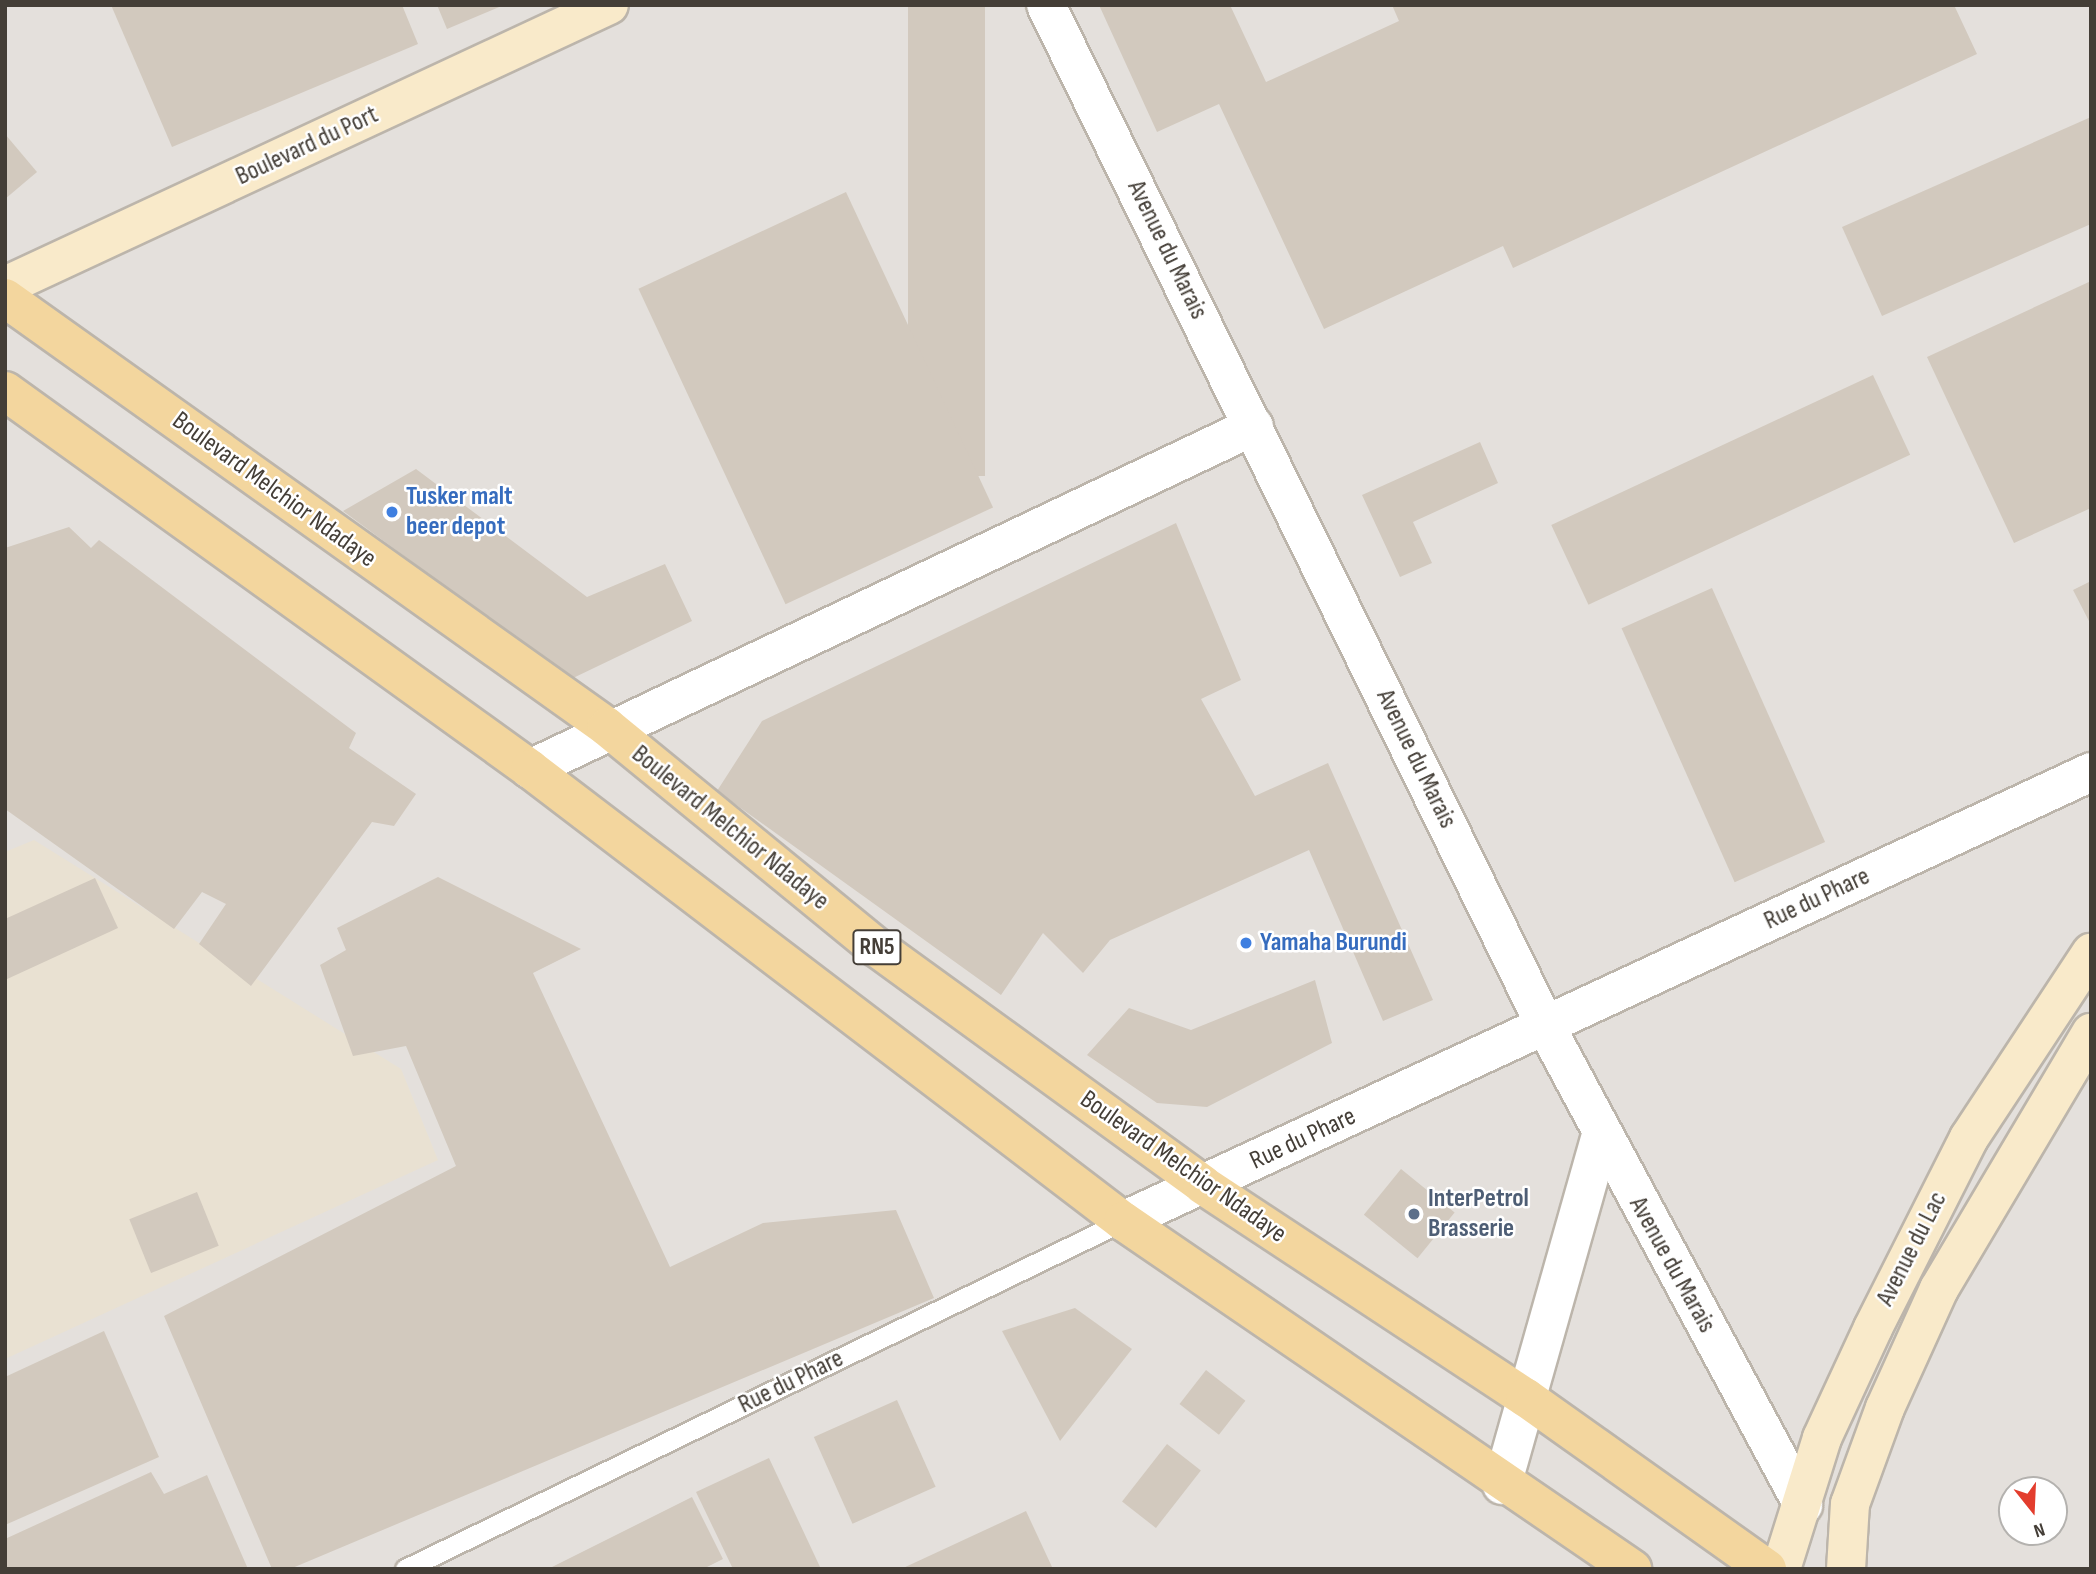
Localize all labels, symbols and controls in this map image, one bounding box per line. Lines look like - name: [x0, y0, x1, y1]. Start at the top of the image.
- street label: Boulevard du Port: [231, 99, 383, 193]
- street label: Avenue du Marais: [1120, 176, 1214, 324]
- street label: Boulevard Melchior Ndadaye: [166, 405, 382, 575]
- place label: Tusker malt beer depot: [406, 481, 513, 542]
- marker: Tusker malt beer depot: [384, 504, 400, 520]
- street label: Avenue du Marais: [1369, 685, 1463, 833]
- street label: Boulevard Melchior Ndadaye: [625, 739, 835, 917]
- street label: Rue du Phare: [1759, 861, 1875, 937]
- road number: RN5: [851, 926, 903, 967]
- place label: Yamaha Burundi: [1260, 927, 1407, 959]
- marker: Yamaha Burundi: [1238, 935, 1254, 951]
- street label: Boulevard Melchior Ndadaye: [1074, 1084, 1292, 1250]
- street label: Rue du Phare: [1245, 1101, 1361, 1177]
- place label: InterPetrol Brasserie: [1428, 1183, 1529, 1244]
- street label: Avenue du Lac: [1870, 1187, 1954, 1311]
- street label: Avenue du Marais: [1622, 1192, 1722, 1338]
- marker: InterPetrol Brasserie: [1406, 1206, 1422, 1222]
- street label: Rue du Phare: [733, 1343, 849, 1421]
- north arrow: [1998, 1476, 2068, 1546]
- text: N: [2031, 1517, 2047, 1542]

